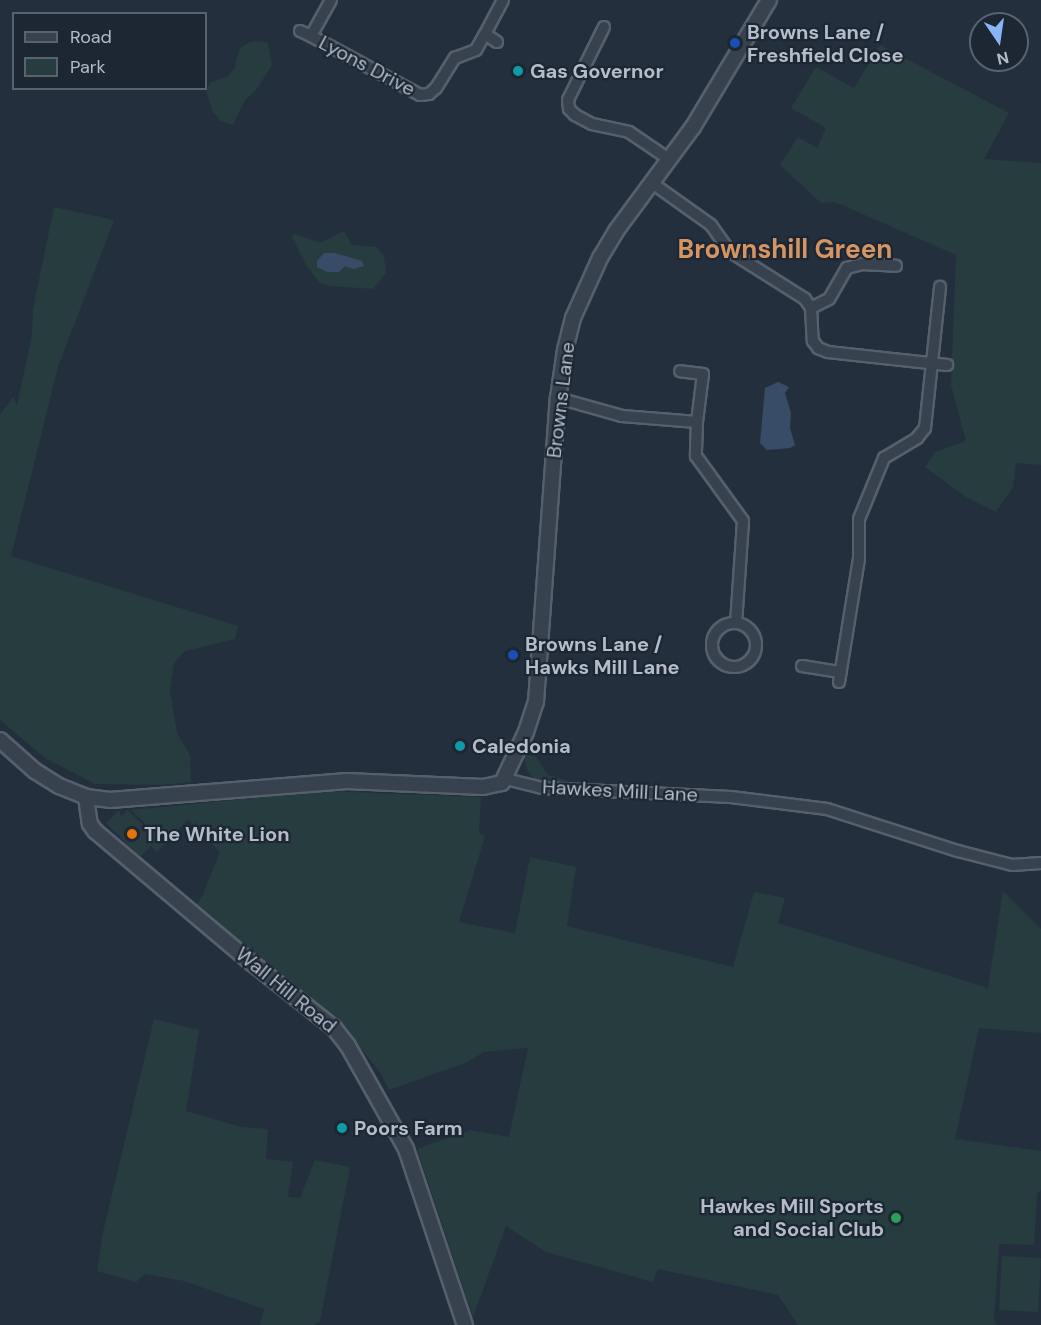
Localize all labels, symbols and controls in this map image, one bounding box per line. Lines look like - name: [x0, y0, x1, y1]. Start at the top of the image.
- legend: [12, 12, 207, 90]
- north arrow: [969, 12, 1029, 72]
- place label: Browns Lane / Freshfield Close: [747, 20, 904, 67]
- text: Road: [70, 25, 112, 49]
- street label: Lyons Drive: [315, 31, 419, 101]
- marker: Browns Lane / Freshfield Close: [728, 36, 742, 50]
- text: N: [995, 47, 1011, 70]
- text: Park: [70, 55, 106, 79]
- place label: Gas Governor: [530, 59, 664, 83]
- marker: Gas Governor: [511, 64, 525, 78]
- district label: Brownshill Green: [678, 234, 892, 266]
- street label: Browns Lane: [542, 341, 580, 459]
- place label: Browns Lane / Hawks Mill Lane: [525, 632, 680, 679]
- marker: Browns Lane / Hawks Mill Lane: [506, 648, 520, 662]
- place label: Caledonia: [472, 734, 571, 758]
- marker: Caledonia: [453, 739, 467, 753]
- street label: Hawkes Mill Lane: [542, 775, 698, 807]
- place label: The White Lion: [144, 822, 290, 846]
- marker: The White Lion: [125, 827, 139, 841]
- street label: Wall Hill Road: [231, 942, 341, 1038]
- place label: Poors Farm: [354, 1116, 463, 1140]
- marker: Poors Farm: [335, 1121, 349, 1135]
- place label: Hawkes Mill Sports and Social Club: [700, 1194, 884, 1241]
- marker: Hawkes Mill Sports and Social Club: [889, 1211, 903, 1225]

